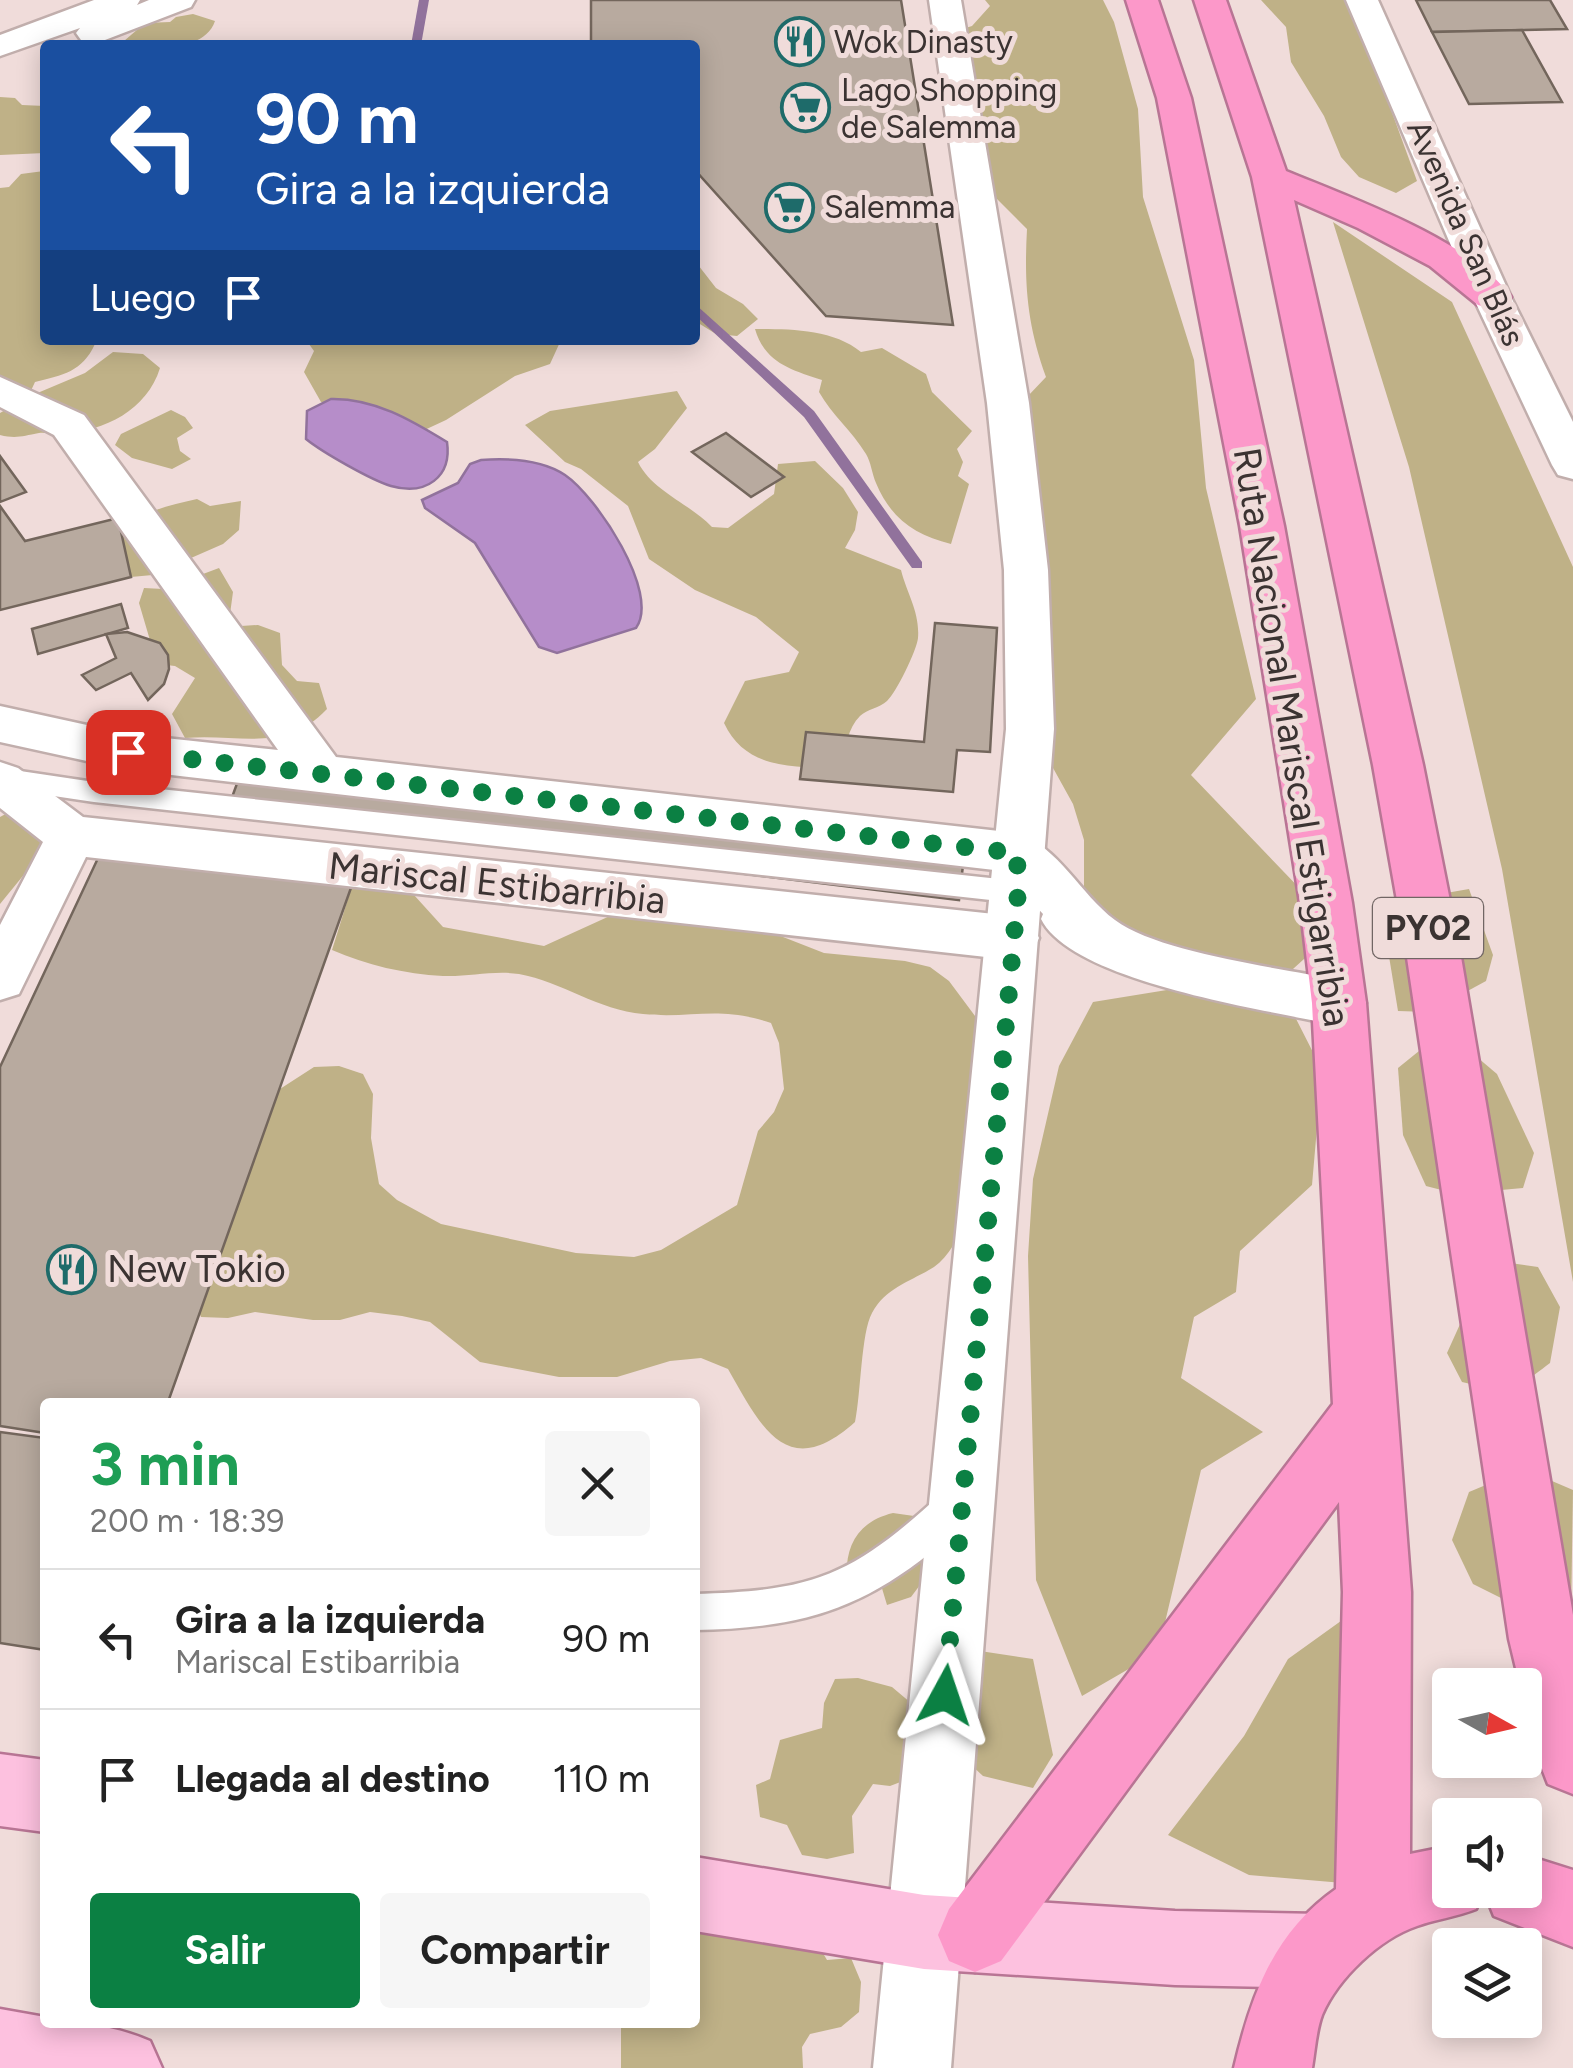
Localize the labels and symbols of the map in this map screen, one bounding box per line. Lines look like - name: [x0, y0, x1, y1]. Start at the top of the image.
- restaurant icon: Wok Dinasty: [773, 16, 825, 68]
- place label: Wok Dinasty: [834, 23, 1013, 61]
- place label: Lago Shopping de Salemma: [841, 71, 1057, 146]
- supermarket icon: Lago Shopping de Salemma: [780, 82, 832, 134]
- street label: Avenida San Blás: [1399, 114, 1533, 352]
- supermarket icon: Salemma: [763, 181, 815, 233]
- place label: Salemma: [824, 188, 955, 226]
- street label: Ruta Nacional Mariscal Estigarribia: [1224, 444, 1360, 1030]
- pin: [86, 710, 171, 795]
- street label: Mariscal Estibarribia: [326, 842, 668, 924]
- road number: PY02: [1373, 898, 1483, 958]
- restaurant icon: New Tokio: [46, 1243, 98, 1295]
- place label: New Tokio: [107, 1246, 286, 1292]
- position arrow: [893, 1643, 997, 1747]
- north arrow: [1432, 1668, 1542, 1778]

